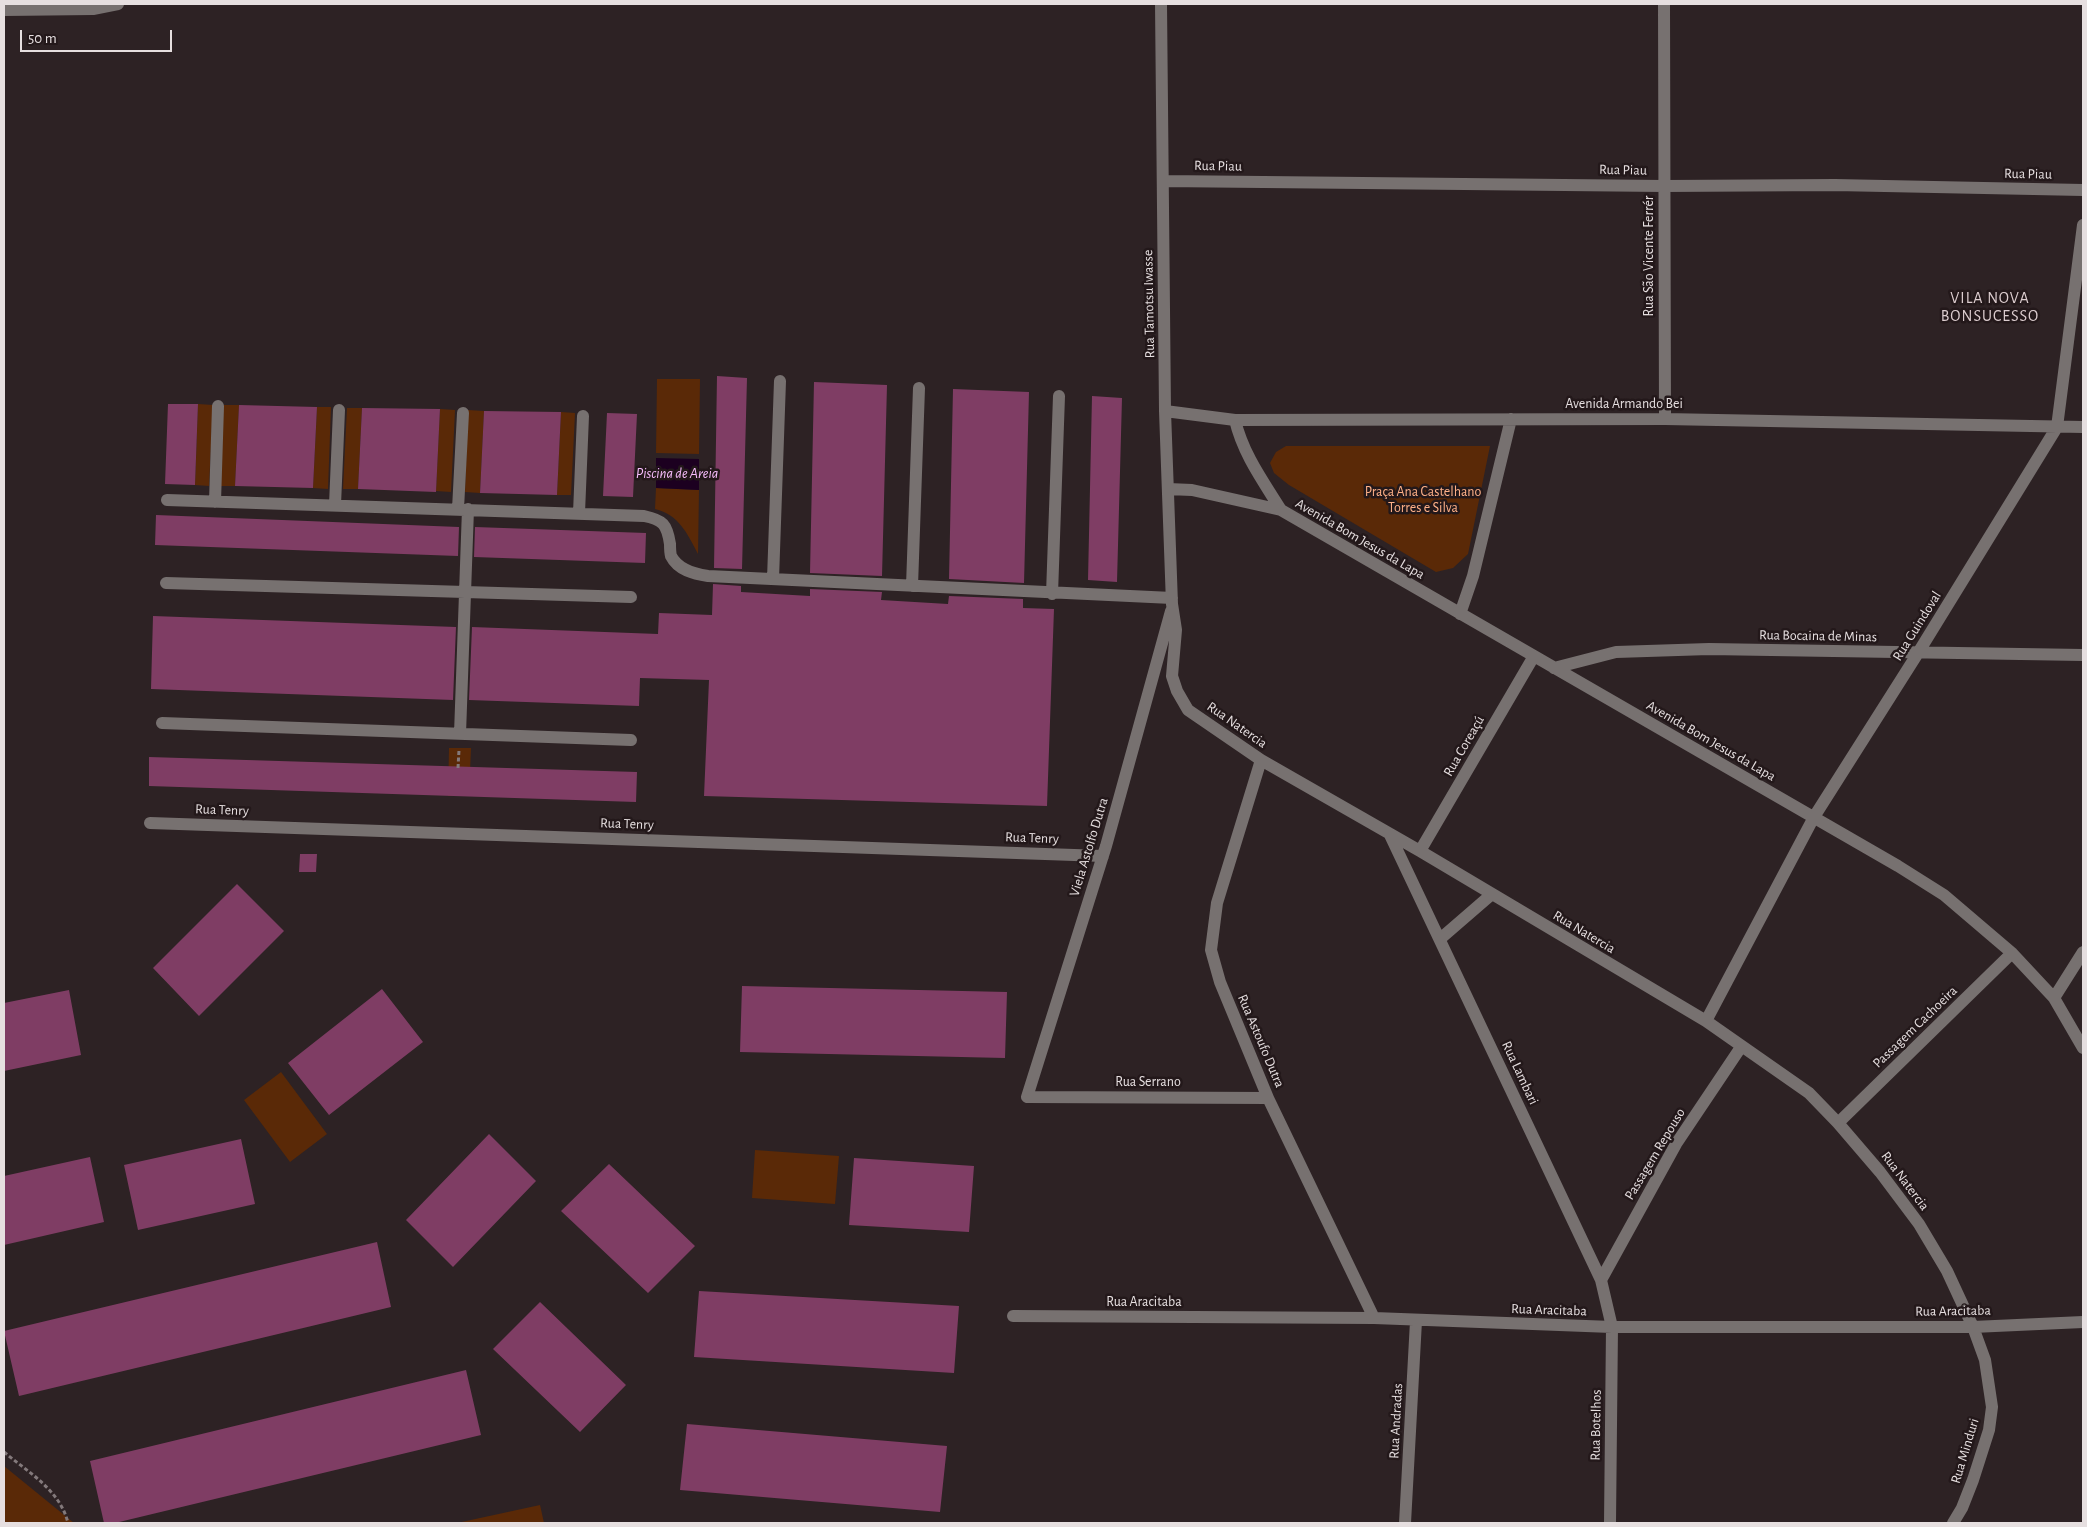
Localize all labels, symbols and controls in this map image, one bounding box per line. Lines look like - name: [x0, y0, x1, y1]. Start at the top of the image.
- scale bar: [22, 20, 175, 52]
- text: 50 m: [28, 31, 57, 46]
- street label: Rua Piau: [1194, 157, 1242, 175]
- street label: Rua Piau: [1599, 161, 1647, 179]
- street label: Rua Piau: [2004, 165, 2052, 183]
- street label: Rua São Vicente Ferrér: [1641, 196, 1657, 316]
- street label: Rua Tamotsu Iwasse: [1140, 250, 1158, 358]
- district label: VILA NOVA BONSUCESSO: [1939, 288, 2041, 326]
- street label: Avenida Armando Bei: [1565, 396, 1683, 412]
- water label: Piscina de Areia: [636, 464, 718, 482]
- park label: Praça Ana Castelhano Torres e Silva: [1365, 484, 1481, 516]
- street label: Avenida Bom Jesus da Lapa: [1292, 495, 1428, 583]
- street label: Rua Guindoval: [1889, 588, 1945, 664]
- street label: Rua Bocaina de Minas: [1759, 627, 1877, 645]
- street label: Avenida Bom Jesus da Lapa: [1643, 697, 1779, 785]
- street label: Rua Natercia: [1204, 698, 1270, 752]
- street label: Rua Coreaçú: [1440, 713, 1488, 779]
- street label: Viela Astolfo Dutra: [1066, 796, 1112, 898]
- street label: Rua Tenry: [195, 801, 249, 819]
- street label: Rua Tenry: [600, 815, 654, 833]
- street label: Rua Tenry: [1005, 829, 1059, 847]
- street label: Rua Natercia: [1550, 907, 1618, 957]
- street label: Passagem Cachoeira: [1869, 982, 1961, 1072]
- street label: Rua Astoufo Dutra: [1234, 992, 1288, 1090]
- street label: Rua Lambari: [1498, 1039, 1542, 1107]
- street label: Rua Serrano: [1115, 1074, 1181, 1090]
- street label: Passagem Repouso: [1621, 1105, 1689, 1203]
- street label: Rua Natercia: [1877, 1148, 1933, 1214]
- street label: Rua Aracitaba: [1106, 1294, 1182, 1310]
- street label: Rua Aracitaba: [1511, 1300, 1587, 1320]
- street label: Rua Aracitaba: [1915, 1302, 1991, 1320]
- street label: Rua Andradas: [1386, 1383, 1406, 1459]
- street label: Rua Botelhos: [1587, 1389, 1605, 1461]
- street label: Rua Minduri: [1947, 1416, 1983, 1486]

